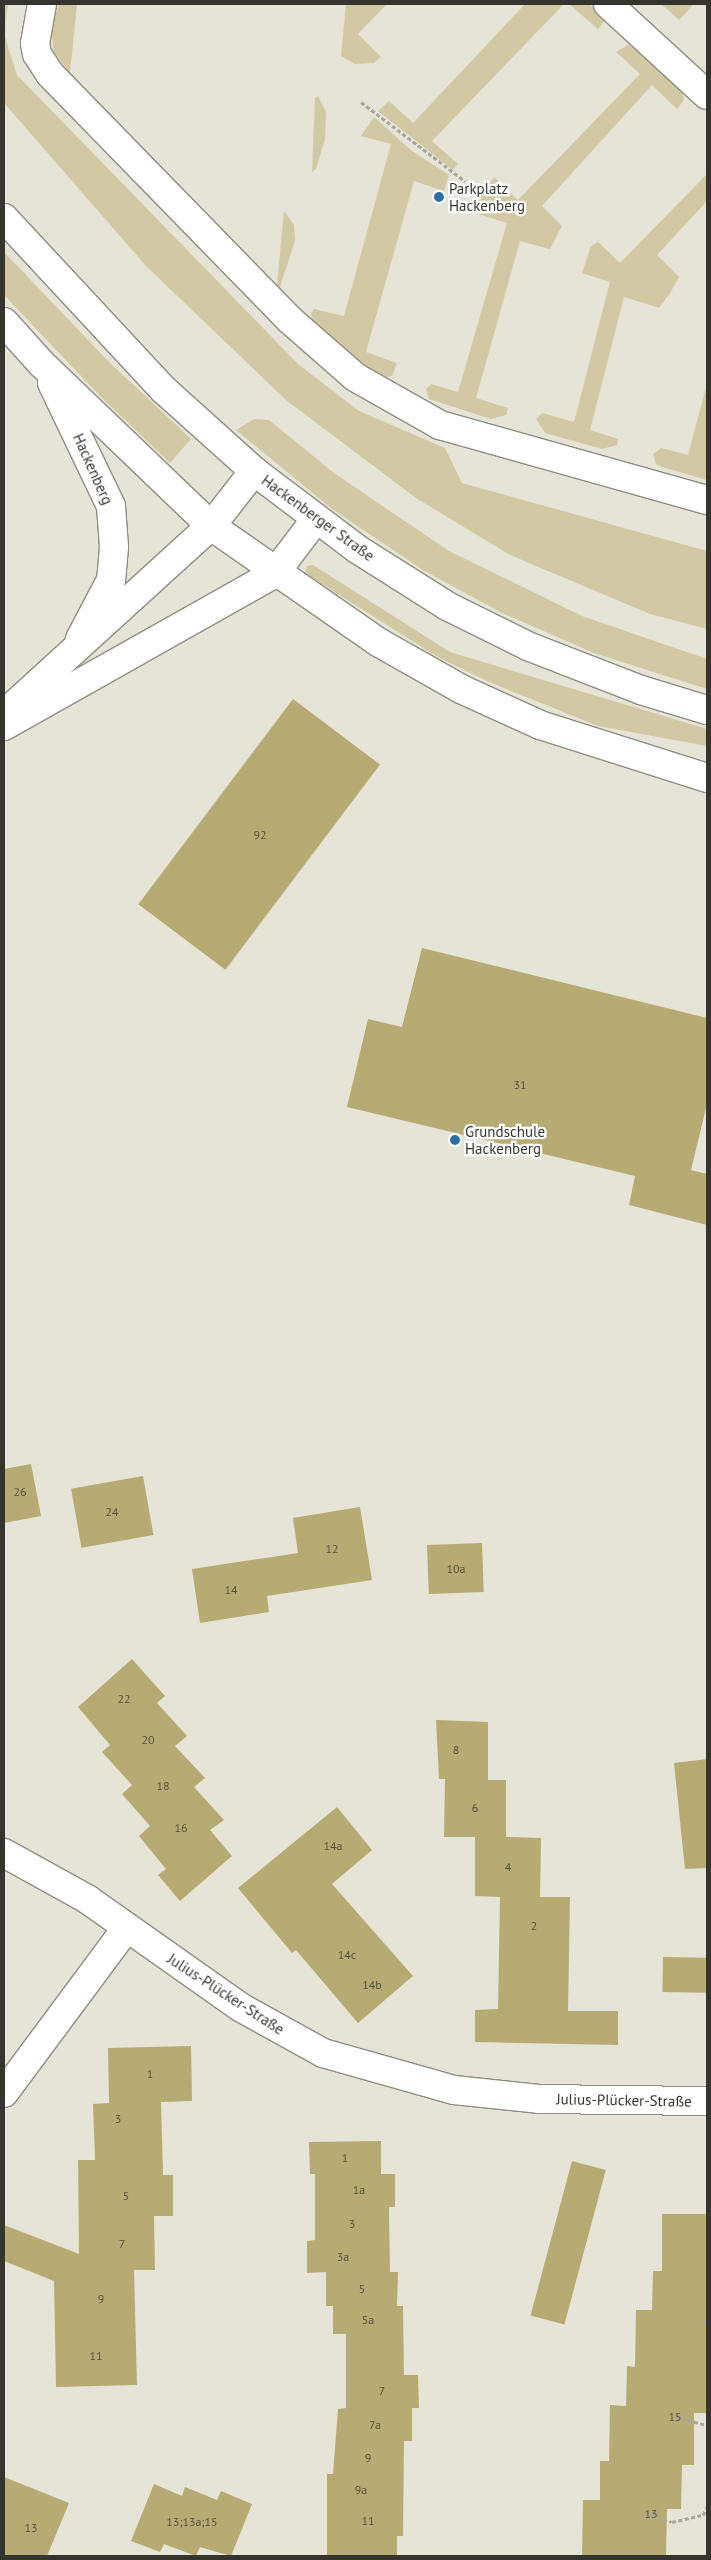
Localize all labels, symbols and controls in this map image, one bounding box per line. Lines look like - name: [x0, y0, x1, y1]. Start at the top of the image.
- place label: Parkplatz Hackenberg: [449, 179, 525, 214]
- marker: Parkplatz Hackenberg: [433, 191, 445, 203]
- street label: Hackenberg: [69, 431, 117, 507]
- street label: Hackenberger Straße: [258, 471, 378, 565]
- house number: 92: [253, 828, 267, 842]
- house number: 31: [513, 1078, 527, 1092]
- place label: Grundschule Hackenberg: [465, 1122, 545, 1157]
- marker: Grundschule Hackenberg: [449, 1134, 461, 1146]
- house number: 26: [13, 1485, 27, 1499]
- house number: 24: [105, 1505, 119, 1519]
- house number: 12: [325, 1542, 339, 1556]
- house number: 10a: [446, 1562, 466, 1576]
- house number: 14: [224, 1583, 238, 1597]
- house number: 22: [117, 1692, 131, 1706]
- house number: 20: [141, 1733, 155, 1747]
- house number: 8: [453, 1743, 459, 1757]
- house number: 18: [156, 1779, 170, 1793]
- house number: 6: [472, 1801, 478, 1815]
- house number: 16: [174, 1821, 188, 1835]
- house number: 14a: [323, 1839, 343, 1853]
- house number: 4: [505, 1860, 511, 1874]
- house number: 2: [531, 1919, 537, 1933]
- house number: 14c: [338, 1948, 356, 1962]
- street label: Julius-Plücker-Straße: [164, 1950, 288, 2038]
- house number: 14b: [362, 1978, 382, 1992]
- house number: 1: [147, 2067, 153, 2081]
- street label: Julius-Plücker-Straße: [556, 2090, 692, 2110]
- house number: 3: [115, 2112, 121, 2126]
- house number: 1: [342, 2151, 348, 2165]
- house number: 1a: [353, 2183, 365, 2197]
- house number: 5: [123, 2189, 129, 2203]
- house number: 3: [349, 2217, 355, 2231]
- house number: 7: [119, 2237, 125, 2251]
- house number: 3a: [337, 2250, 349, 2264]
- house number: 5: [359, 2282, 365, 2296]
- house number: 9: [98, 2292, 104, 2306]
- house number: 5a: [362, 2313, 374, 2327]
- house number: 11: [89, 2349, 103, 2363]
- house number: 7: [379, 2384, 385, 2398]
- house number: 15: [668, 2410, 682, 2424]
- house number: 7a: [369, 2418, 381, 2432]
- house number: 9: [365, 2451, 371, 2465]
- house number: 9a: [355, 2483, 367, 2497]
- house number: 13: [644, 2507, 658, 2521]
- house number: 11: [361, 2514, 375, 2528]
- house number: 13;13a;15: [166, 2515, 218, 2529]
- house number: 13: [24, 2521, 38, 2535]

